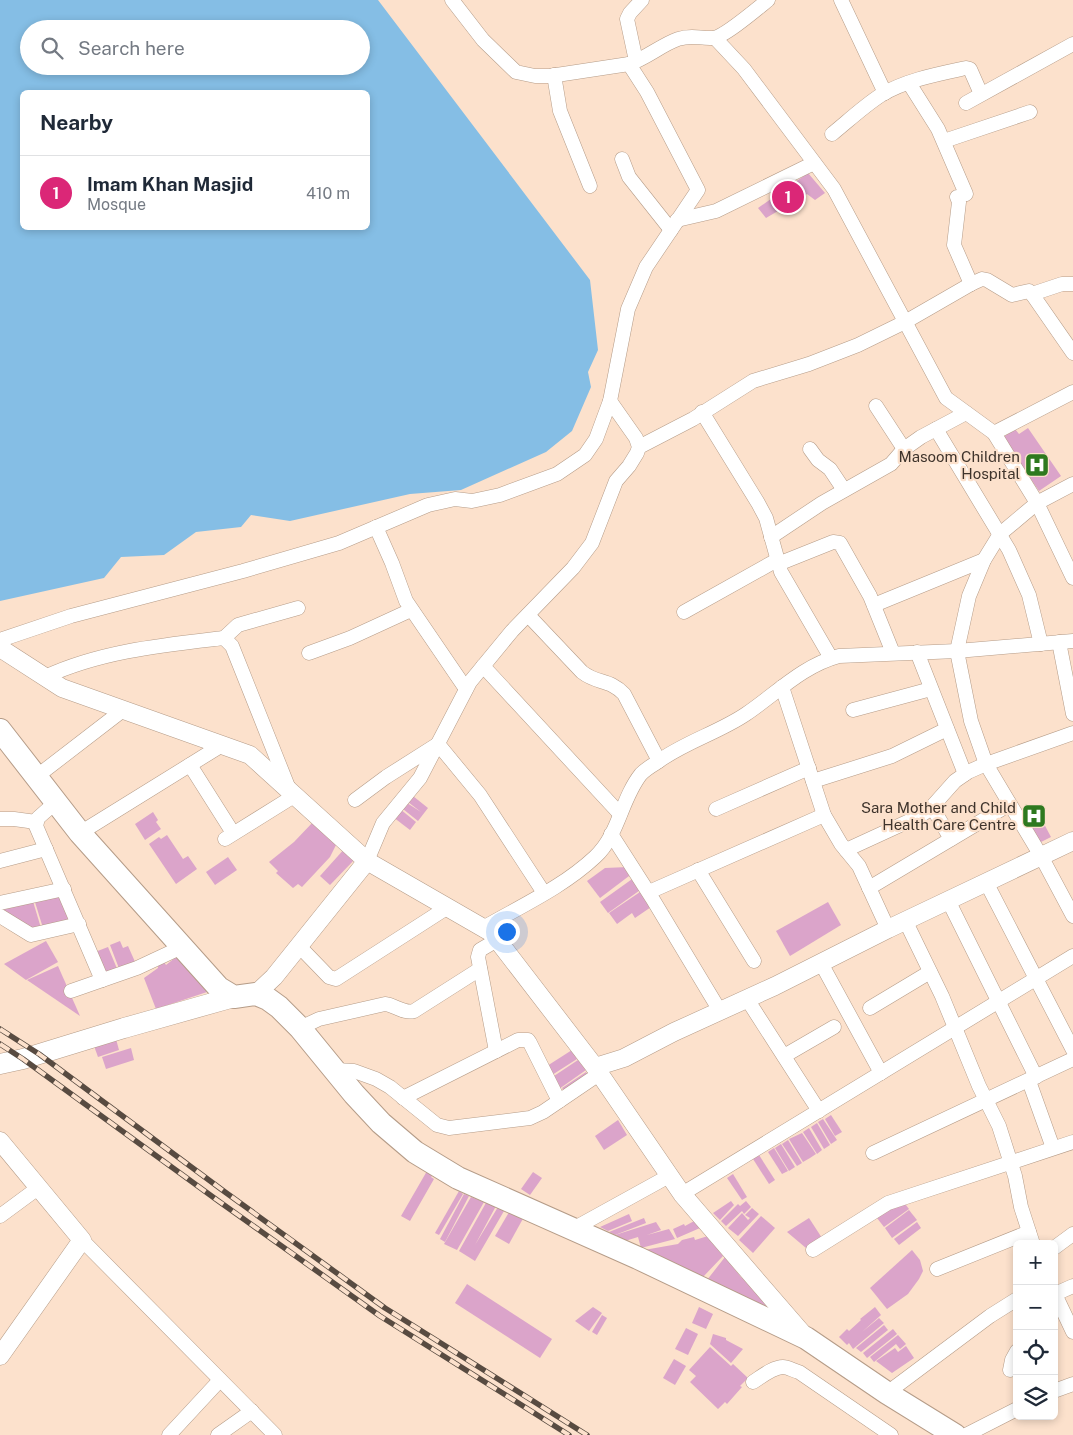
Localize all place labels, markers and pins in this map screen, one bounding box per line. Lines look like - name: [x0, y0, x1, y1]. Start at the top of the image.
- pin: 1: [772, 178, 804, 216]
- place label: Masoom Children Hospital: [898, 448, 1020, 482]
- hospital icon: Masoom Children Hospital: [1024, 452, 1050, 478]
- place label: Sara Mother and Child Health Care Centre: [861, 799, 1016, 833]
- hospital icon: Sara Mother and Child Health Care Centre: [1021, 803, 1047, 829]

